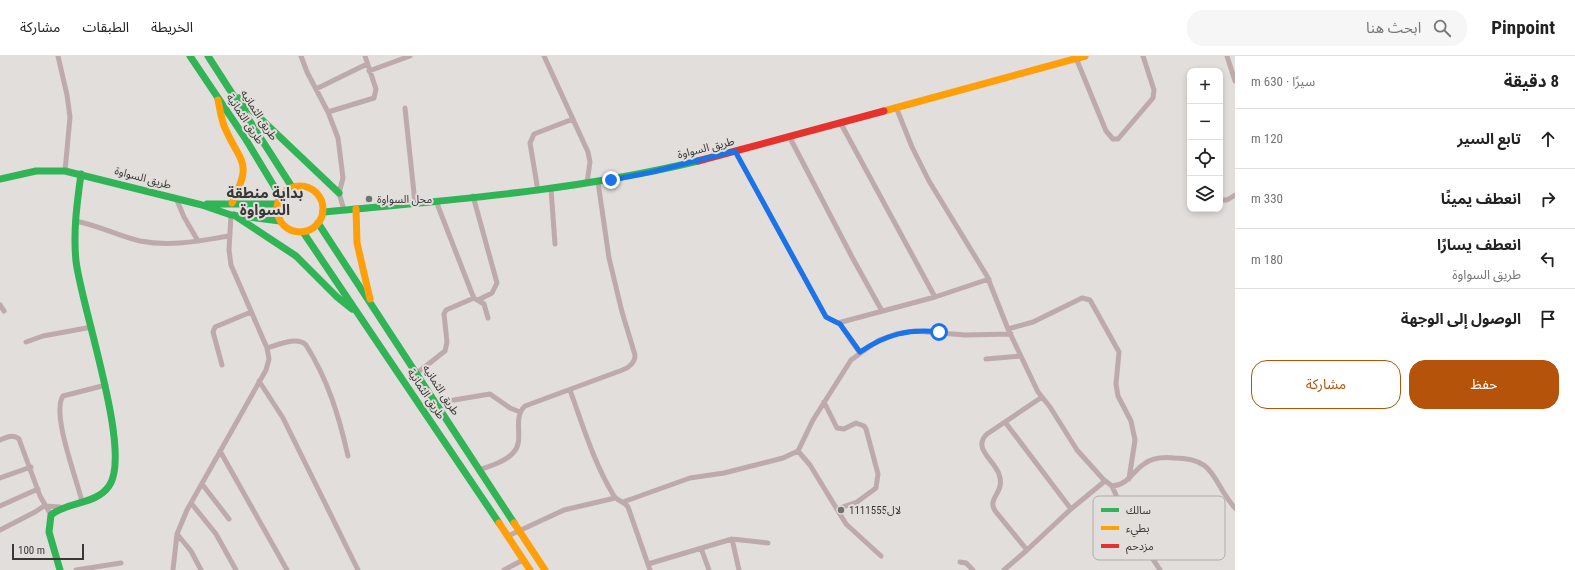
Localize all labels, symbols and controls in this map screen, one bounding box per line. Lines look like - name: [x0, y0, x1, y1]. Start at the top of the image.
- search box: [1187, 10, 1467, 46]
- text: Pinpoint: [1491, 16, 1555, 39]
- icon: search: [1431, 17, 1453, 39]
- text: مشاركة: [20, 19, 60, 35]
- text: الطبقات: [82, 19, 129, 35]
- text: الخريطة: [151, 19, 193, 35]
- text: ابحث هنا: [1366, 19, 1421, 37]
- map controls: [1187, 68, 1223, 212]
- button: +: [1187, 68, 1223, 104]
- text: 8 دقيقة: [1504, 71, 1559, 91]
- text: سيرًا · 630 m: [1251, 74, 1315, 89]
- street label: طريق الثمانيه: [238, 87, 280, 143]
- street label: طريق الثمانية: [223, 91, 267, 147]
- button: −: [1187, 104, 1223, 140]
- icon: ahead: [1537, 128, 1559, 150]
- text: تابع السير: [1457, 130, 1521, 148]
- text: 120 m: [1251, 131, 1283, 146]
- street label: طريق السواوة: [676, 135, 736, 161]
- button: locate: [1187, 140, 1223, 176]
- street label: طريق السواوة: [113, 164, 173, 192]
- route end: [602, 171, 620, 189]
- button: layers: [1187, 176, 1223, 212]
- district label: بداية منطقة السواوة: [227, 184, 303, 219]
- icon: right: [1537, 188, 1559, 210]
- text: انعطف يمينًا: [1441, 190, 1521, 208]
- text: 330 m: [1251, 191, 1283, 206]
- place label: محل السواوة: [377, 193, 433, 206]
- marker: محل السواوة: [364, 194, 374, 204]
- text: انعطف يسارًا: [1437, 236, 1521, 254]
- icon: left: [1537, 248, 1559, 270]
- text: 180 m: [1251, 252, 1283, 267]
- text: طريق السواوة: [1452, 267, 1521, 282]
- icon: arrive: [1537, 308, 1559, 330]
- text: الوصول إلى الوجهة: [1401, 310, 1521, 328]
- route start: [930, 323, 948, 341]
- button: مشاركة: [1251, 360, 1401, 409]
- button: حفظ: [1409, 360, 1559, 409]
- street label: طريق الثمانيه: [420, 362, 462, 418]
- street label: طريق الثمانية: [404, 366, 448, 422]
- legend: [1093, 496, 1225, 560]
- place label: 1111555لال: [849, 504, 901, 517]
- text: سالك: [1126, 504, 1151, 517]
- marker: 1111555لال: [836, 505, 846, 515]
- text: بطيء: [1126, 522, 1149, 538]
- text: مزدحم: [1126, 540, 1154, 555]
- scale bar: [12, 542, 84, 561]
- text: 100 m: [18, 544, 45, 557]

